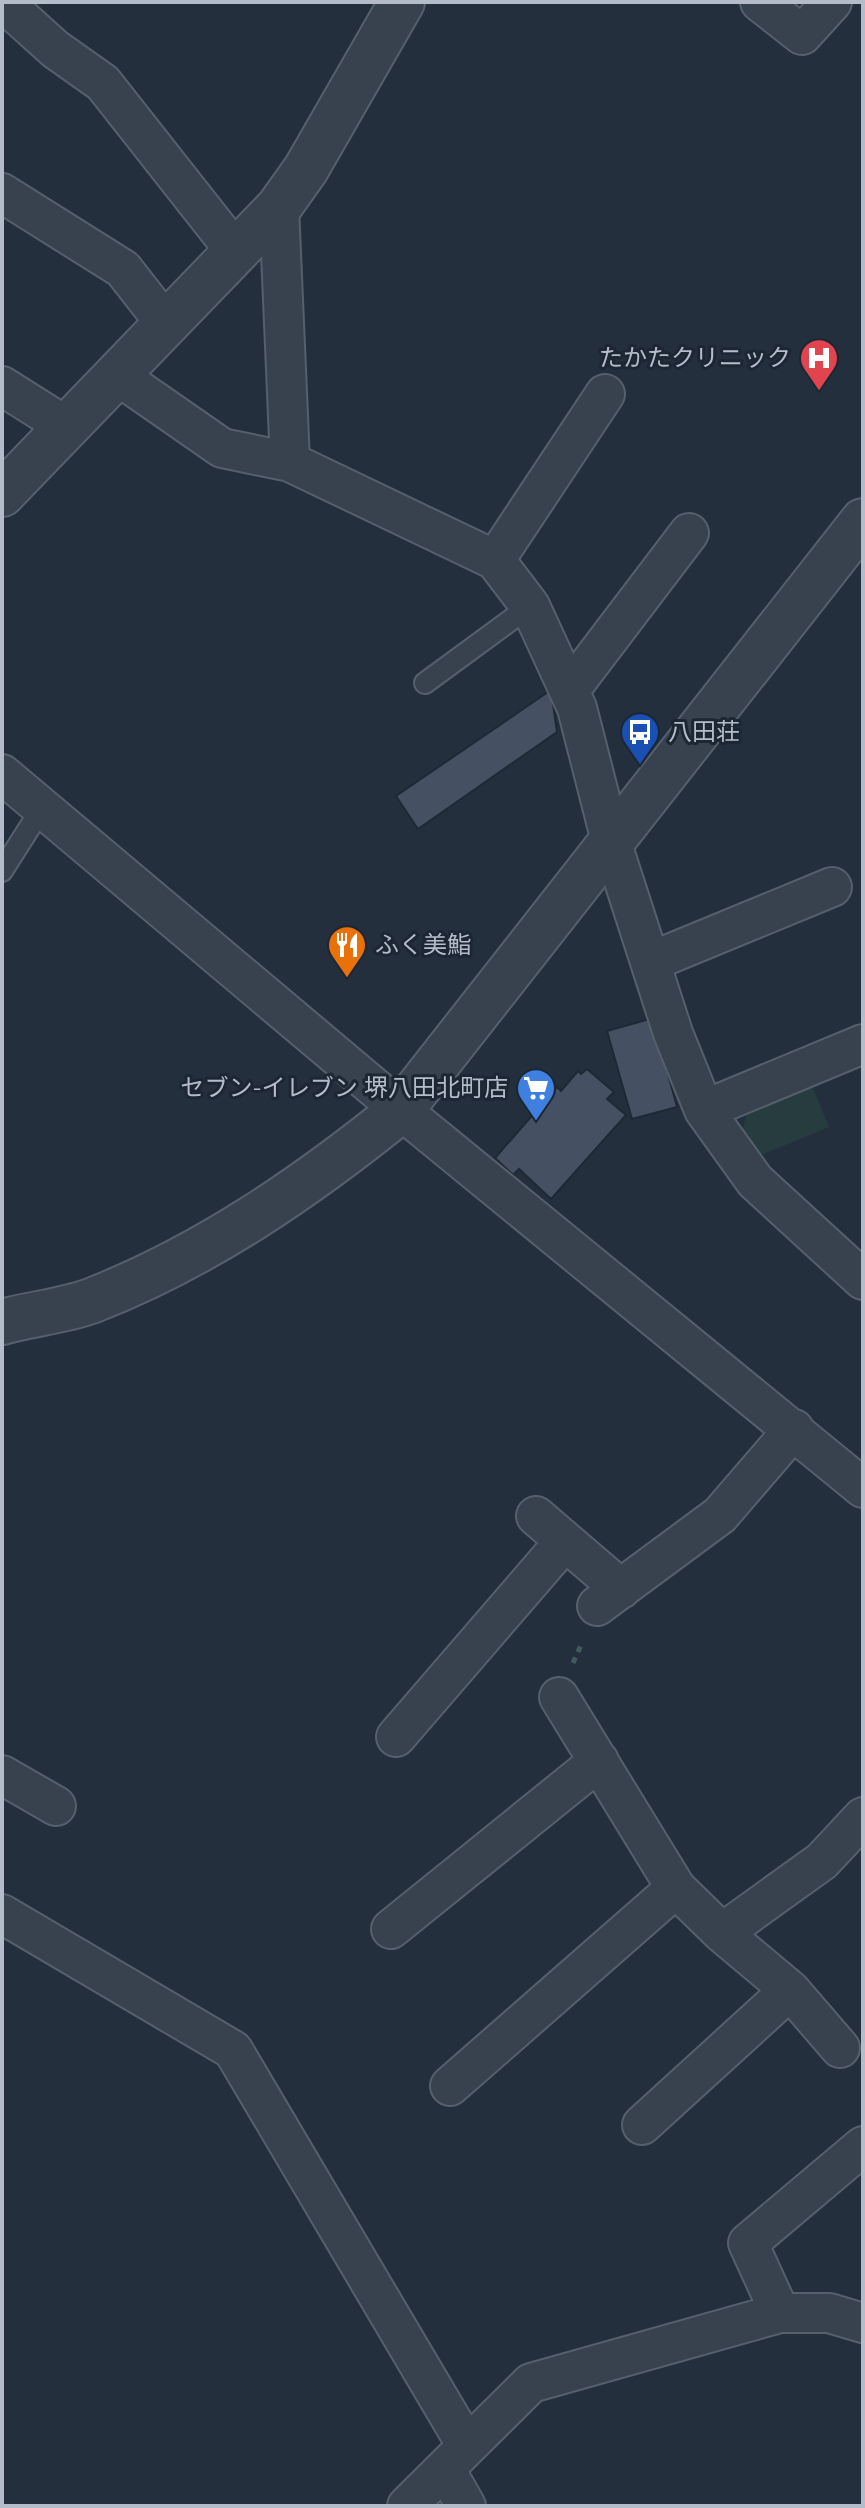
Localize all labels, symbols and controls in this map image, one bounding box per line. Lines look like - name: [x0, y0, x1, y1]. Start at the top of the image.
- hospital icon: たかたクリニック: [798, 337, 840, 392]
- place label: たかたクリニック: [599, 343, 791, 372]
- bus stop icon: 八田荘: [619, 711, 661, 766]
- place label: 八田荘: [668, 717, 740, 746]
- restaurant icon: ふく美鮨: [326, 924, 368, 979]
- place label: ふく美鮨: [375, 930, 471, 959]
- supermarket icon: セブン-イレブン 堺八田北町店: [515, 1067, 557, 1122]
- place label: セブン-イレブン 堺八田北町店: [181, 1073, 508, 1102]

